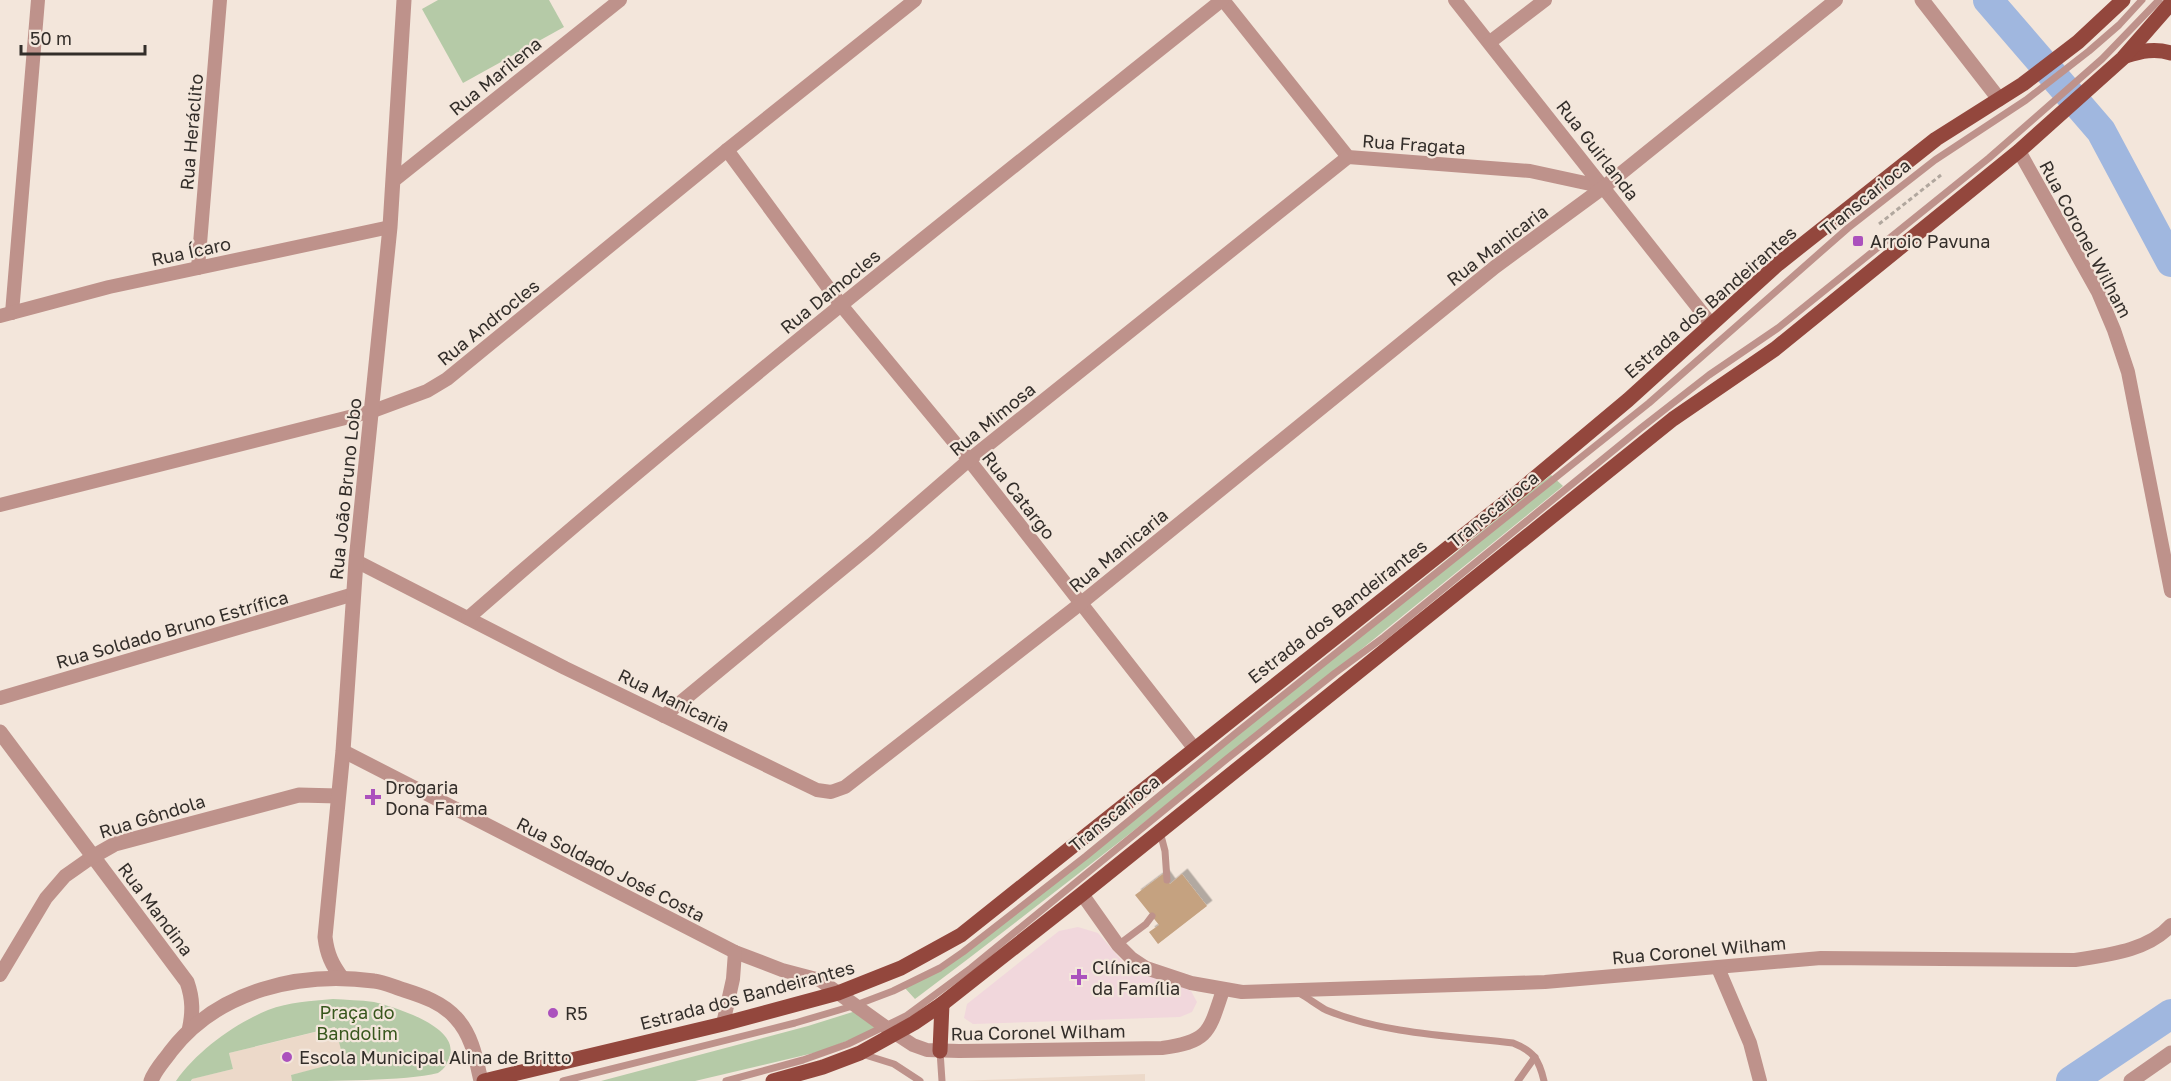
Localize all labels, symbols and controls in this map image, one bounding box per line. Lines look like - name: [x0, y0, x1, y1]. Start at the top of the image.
- scale bar: [21, 18, 146, 56]
- text: 50 m: [30, 27, 72, 49]
- street label: Rua Marilena: [444, 32, 546, 120]
- street label: Rua Heráclito: [175, 73, 207, 191]
- street label: Rua Guirlanda: [1552, 96, 1644, 204]
- street label: Rua Fragata: [1362, 129, 1466, 159]
- street label: Transcarioca: [1815, 154, 1915, 240]
- street label: Rua Coronel Wilham: [2035, 157, 2137, 321]
- street label: Rua Manicaria: [1442, 200, 1552, 290]
- street label: Estrada dos Bandeirantes: [1619, 221, 1801, 383]
- place label: Arroio Pavuna: [1870, 230, 1990, 252]
- street label: Rua Ícaro: [149, 232, 233, 270]
- marker: Arroio Pavuna: [1851, 234, 1865, 248]
- street label: Rua Damocles: [776, 244, 884, 338]
- street label: Rua Androcles: [433, 274, 543, 370]
- street label: Rua Mimosa: [945, 378, 1039, 460]
- street label: Rua João Bruno Lobo: [325, 397, 365, 581]
- street label: Rua Catargo: [978, 447, 1060, 543]
- street label: Transcarioca: [1443, 466, 1543, 552]
- street label: Rua Manicaria: [1064, 503, 1172, 597]
- street label: Estrada dos Bandeirantes: [1243, 534, 1431, 688]
- street label: Rua Soldado Bruno Estrífica: [53, 585, 291, 673]
- street label: Rua Manicaria: [615, 664, 733, 736]
- street label: Transcarioca: [1064, 770, 1164, 856]
- place label: Drogaria Dona Farma: [385, 776, 488, 819]
- street label: Rua Gôndola: [96, 789, 208, 843]
- marker: Drogaria Dona Farma: [366, 790, 380, 804]
- street label: Rua Soldado José Costa: [513, 812, 709, 926]
- street label: Rua Mandina: [114, 858, 198, 960]
- street label: Rua Coronel Wilham: [1611, 931, 1787, 969]
- street label: Estrada dos Bandeirantes: [637, 956, 857, 1034]
- place label: Clínica da Família: [1092, 956, 1180, 999]
- marker: Clínica da Família: [1070, 968, 1088, 986]
- park label: Praça do Bandolim: [316, 1001, 398, 1044]
- place label: R5: [565, 1002, 588, 1024]
- marker: R5: [546, 1006, 560, 1020]
- street label: Rua Coronel Wilham: [950, 1019, 1126, 1045]
- place label: Escola Municipal Alina de Britto: [299, 1046, 572, 1068]
- marker: Escola Municipal Alina de Britto: [280, 1050, 294, 1064]

